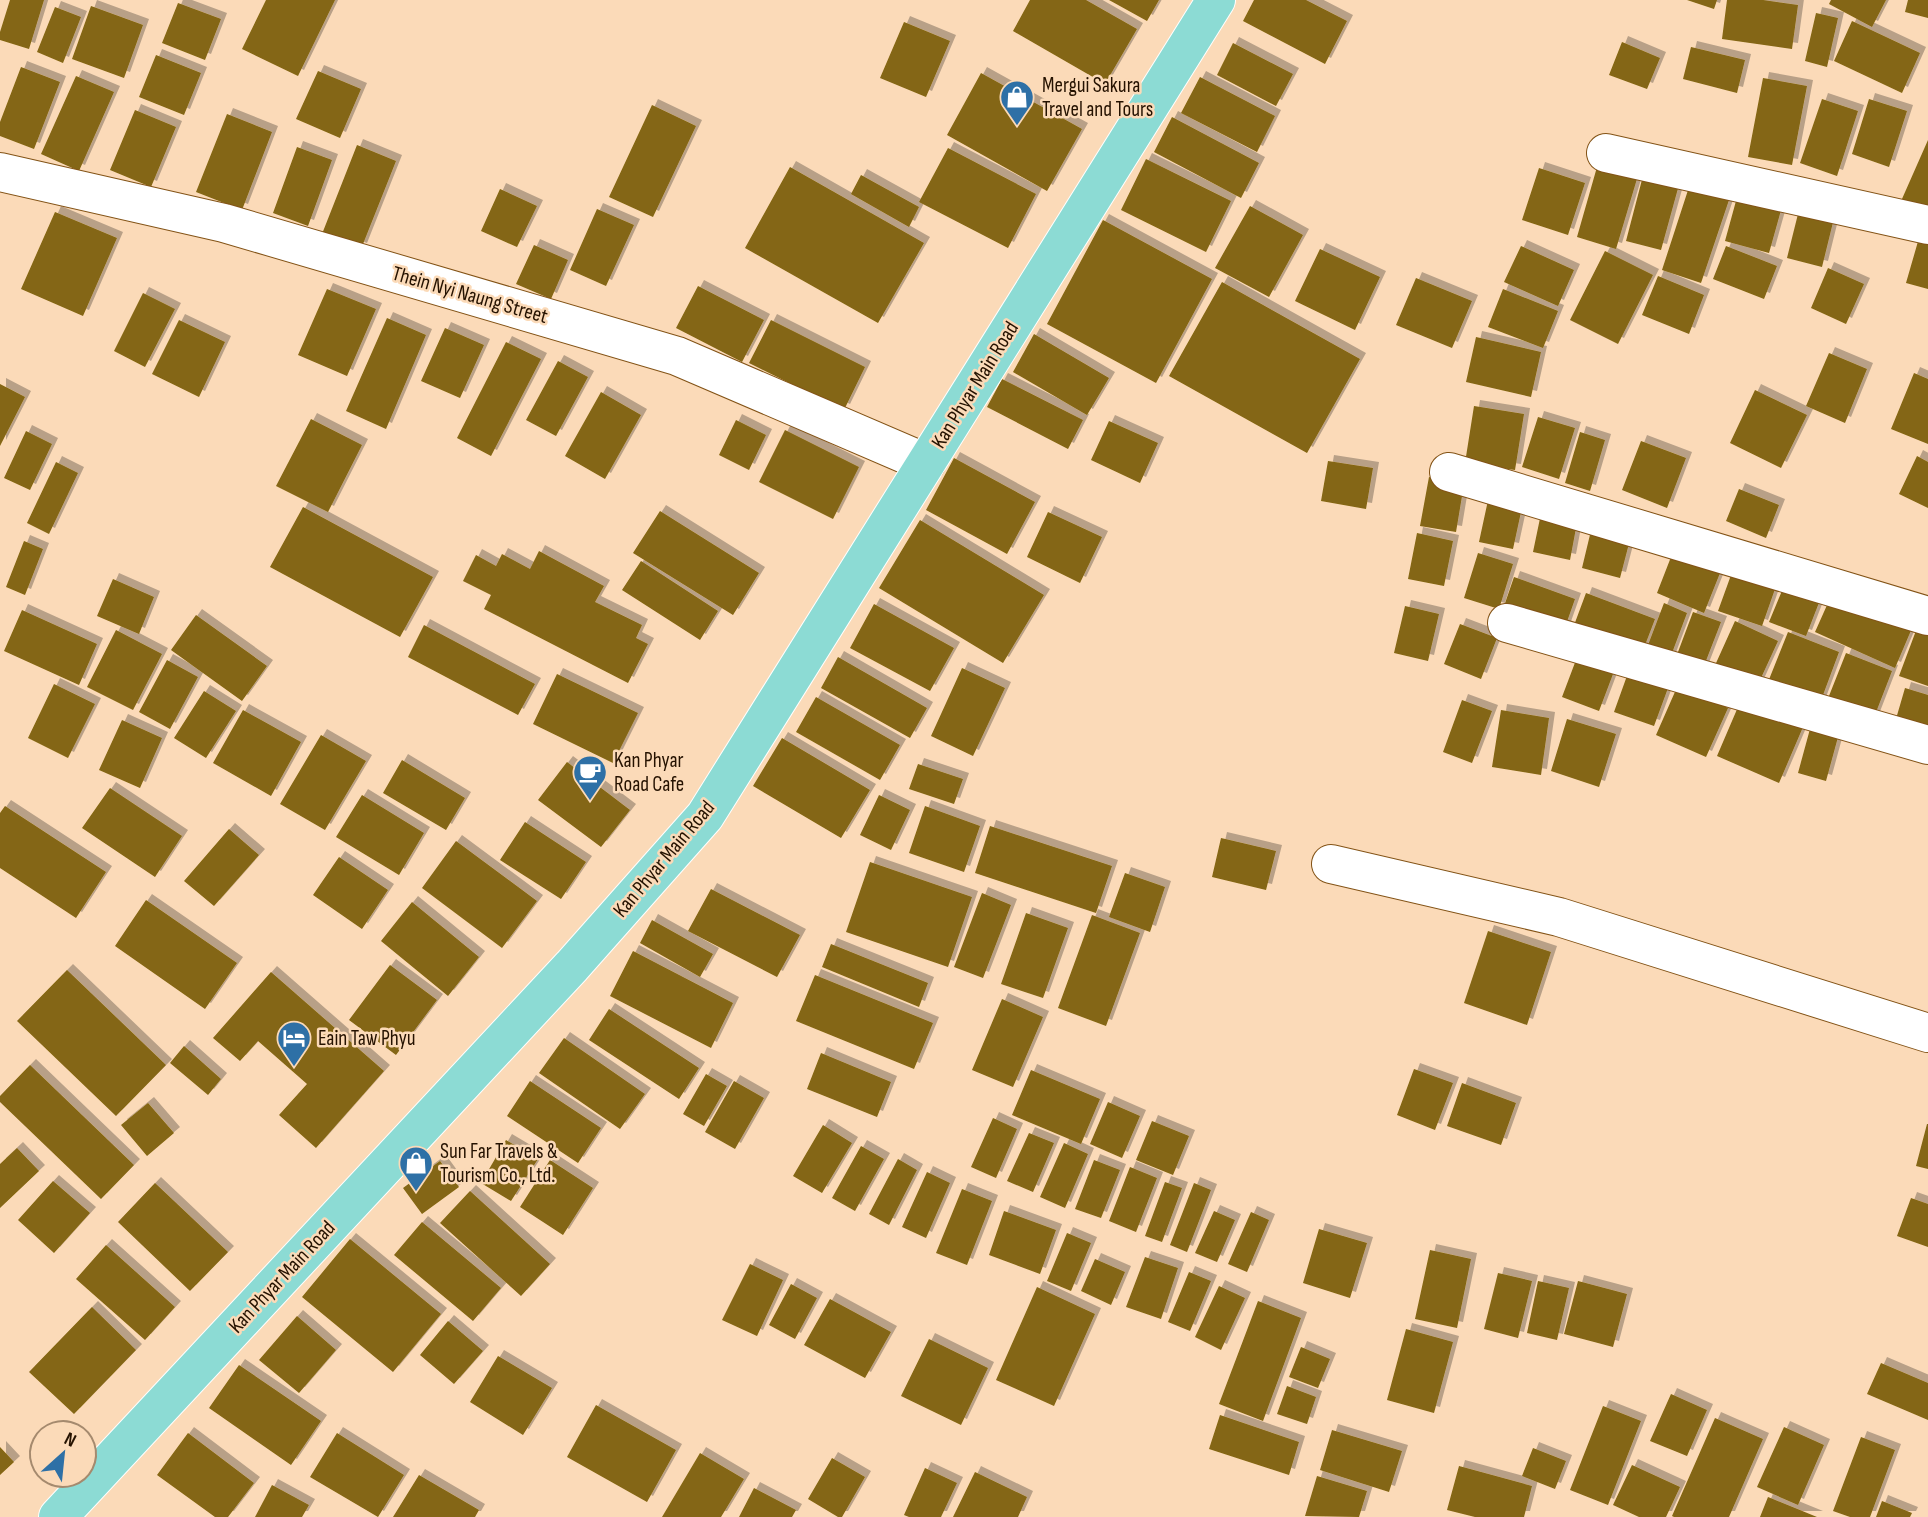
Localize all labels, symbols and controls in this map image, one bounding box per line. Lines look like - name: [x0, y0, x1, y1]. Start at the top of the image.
- place label: Mergui Sakura Travel and Tours: [1042, 73, 1153, 122]
- shop icon: Mergui Sakura Travel and Tours: [998, 78, 1036, 127]
- street label: Thein Nyi Naung Street: [389, 261, 551, 329]
- street label: Kan Phyar Main Road: [926, 317, 1024, 453]
- place label: Kan Phyar Road Cafe: [614, 748, 684, 797]
- cafe icon: Kan Phyar Road Cafe: [571, 753, 609, 802]
- street label: Kan Phyar Main Road: [608, 796, 720, 922]
- hotel icon: Eain Taw Phyu: [275, 1019, 313, 1068]
- place label: Eain Taw Phyu: [318, 1026, 416, 1051]
- place label: Sun Far Travels & Tourism Co., Ltd.: [440, 1139, 558, 1188]
- shop icon: Sun Far Travels & Tourism Co., Ltd.: [397, 1144, 435, 1193]
- street label: Kan Phyar Main Road: [224, 1216, 340, 1338]
- north arrow: [28, 1419, 98, 1489]
- text: N: [60, 1428, 80, 1453]

